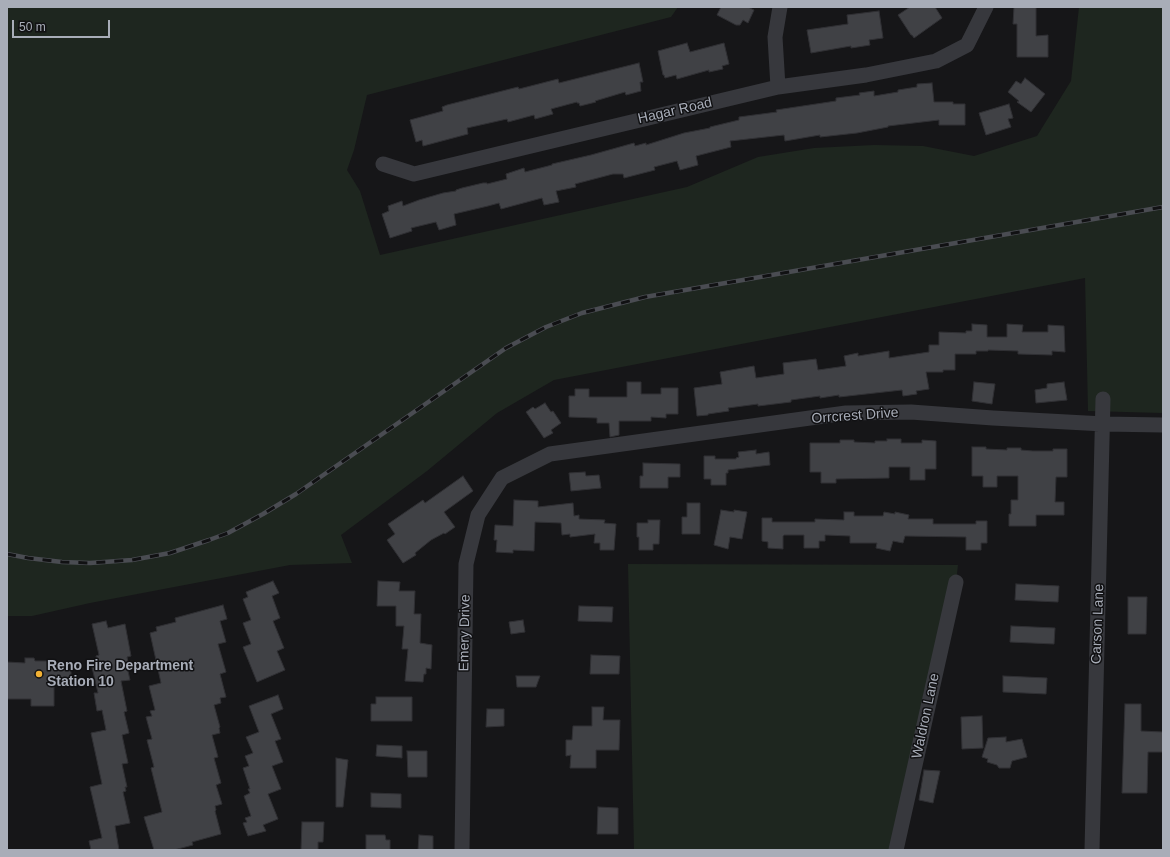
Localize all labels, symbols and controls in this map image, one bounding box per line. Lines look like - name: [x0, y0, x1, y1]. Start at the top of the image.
- scale bar: [14, 12, 112, 38]
- text: 50 m: [19, 20, 46, 34]
- street label: Hagar Road: [636, 94, 714, 128]
- street label: Orrcrest Drive: [811, 405, 899, 427]
- street label: Carson Lane: [1088, 584, 1108, 664]
- street label: Emery Drive: [456, 594, 474, 672]
- place label: Reno Fire Department Station 10: [47, 658, 193, 690]
- marker: Reno Fire Department Station 10: [34, 669, 44, 679]
- street label: Waldron Lane: [909, 672, 943, 760]

